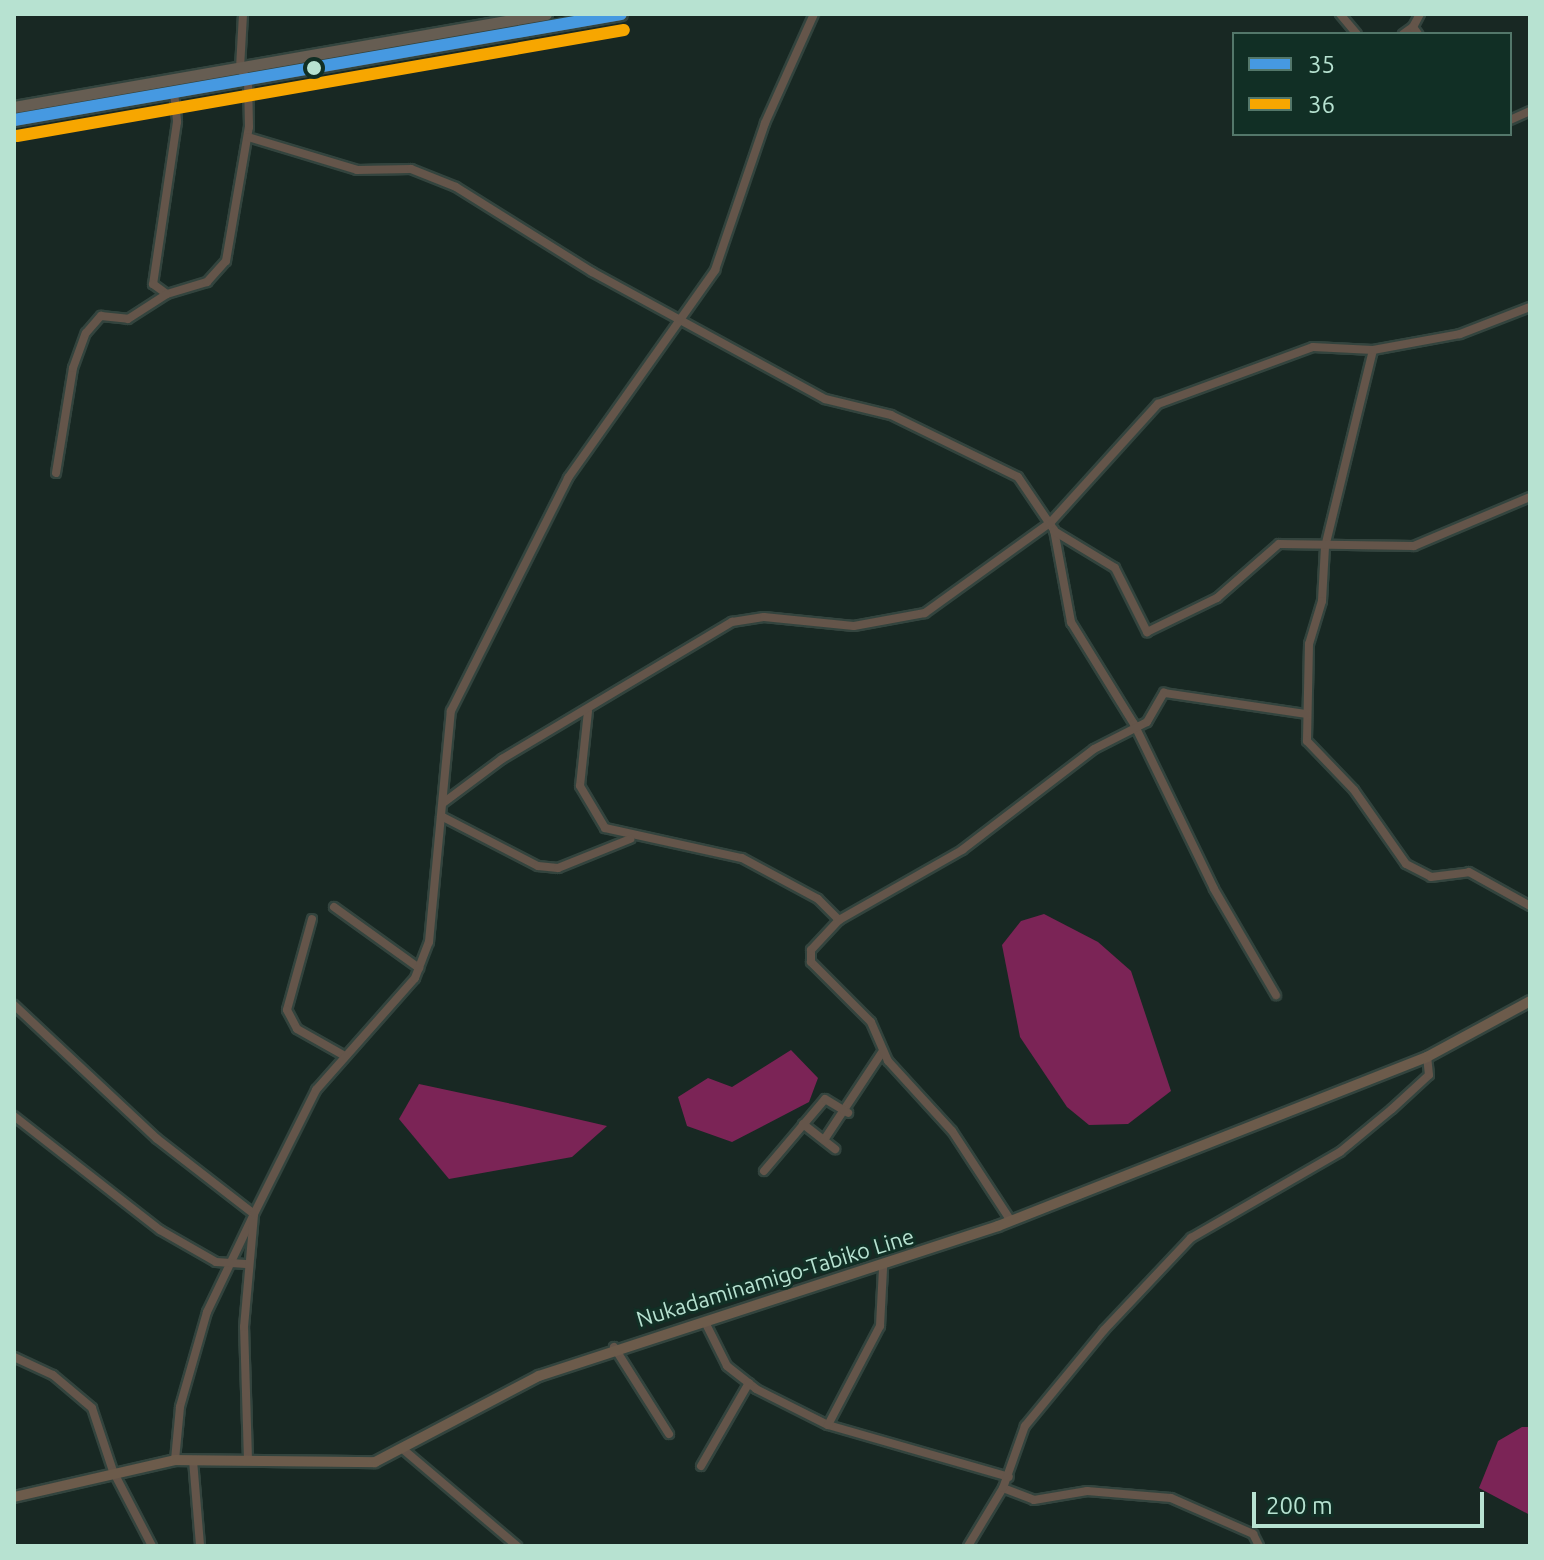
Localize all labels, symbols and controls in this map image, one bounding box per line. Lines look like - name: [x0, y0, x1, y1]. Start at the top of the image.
- legend: [1232, 32, 1512, 136]
- text: 35: [1308, 51, 1335, 78]
- unlabelled marker: [306, 60, 322, 76]
- text: 36: [1308, 91, 1335, 118]
- street label: Nukadaminamigo-Tabiko Line: [633, 1222, 917, 1332]
- scale bar: [1256, 1476, 1488, 1526]
- text: 200 m: [1266, 1492, 1333, 1519]

